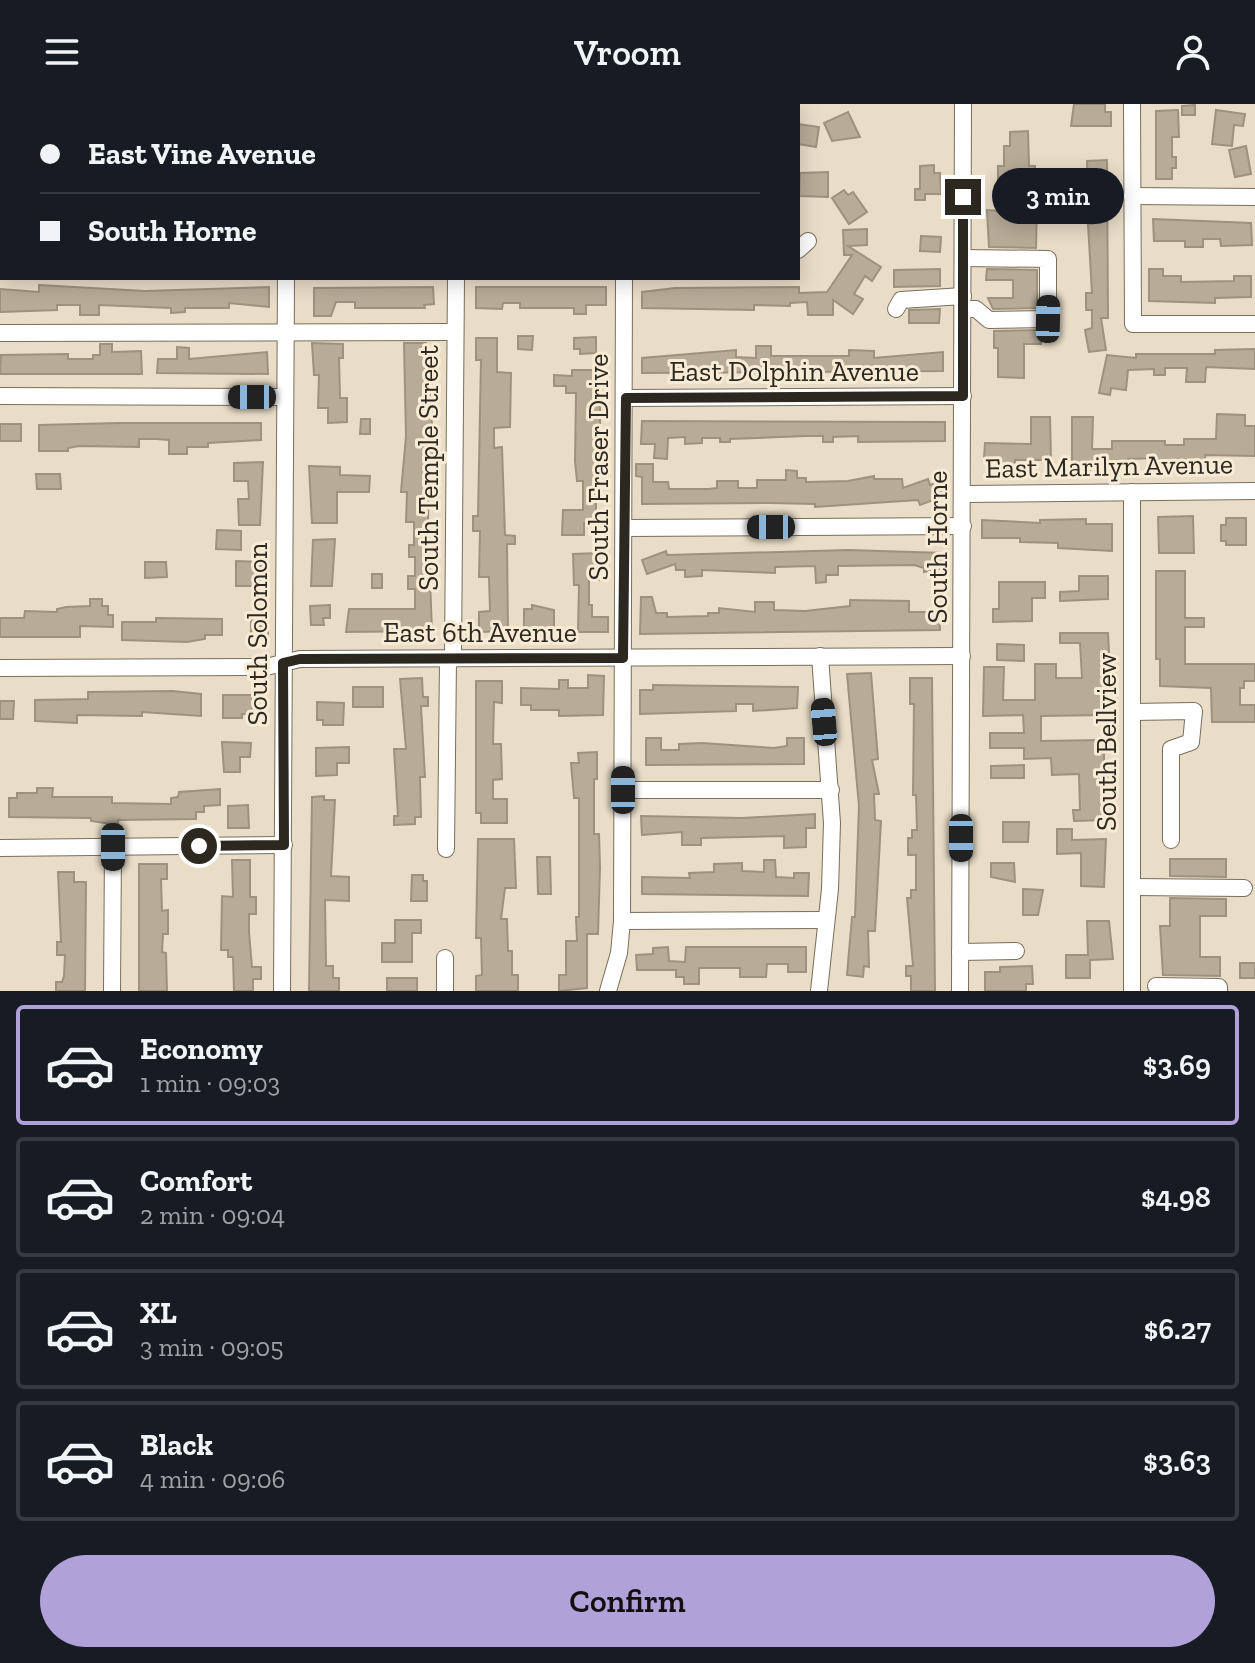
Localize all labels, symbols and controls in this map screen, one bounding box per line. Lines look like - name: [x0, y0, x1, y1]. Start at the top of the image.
- icon: menu: [40, 30, 84, 74]
- icon: person: [1171, 30, 1215, 74]
- text: Vroom: [574, 31, 681, 74]
- text: East Vine Avenue: [88, 136, 316, 172]
- callout: 3 min: [991, 169, 1123, 225]
- route end: [945, 179, 981, 215]
- text: 3 min: [1026, 180, 1090, 212]
- text: South Horne: [88, 213, 256, 249]
- car: [1036, 295, 1060, 343]
- street label: South Temple Street: [412, 345, 445, 591]
- street label: South Fraser Drive: [582, 353, 615, 581]
- street label: East Dolphin Avenue: [669, 355, 919, 388]
- car: [228, 385, 276, 409]
- street label: East Marilyn Avenue: [985, 447, 1233, 485]
- street label: South Horne: [921, 471, 954, 623]
- car: [747, 515, 795, 539]
- street label: South Solomon: [241, 543, 274, 725]
- street label: East 6th Avenue: [383, 616, 577, 649]
- street label: South Bellview: [1090, 652, 1123, 831]
- car: [810, 697, 838, 747]
- car: [611, 766, 635, 814]
- car: [949, 814, 973, 862]
- car: [101, 823, 125, 871]
- route start: [181, 828, 217, 864]
- icon: car: [44, 1029, 116, 1101]
- text: Economy: [140, 1031, 263, 1067]
- text: $3.69: [1143, 1047, 1211, 1083]
- text: 1 min · 09:03: [140, 1067, 280, 1099]
- icon: car: [44, 1161, 116, 1233]
- text: Comfort: [140, 1163, 252, 1199]
- text: $4.98: [1141, 1179, 1211, 1215]
- text: 2 min · 09:04: [140, 1199, 285, 1231]
- icon: car: [44, 1293, 116, 1365]
- text: XL: [140, 1295, 177, 1331]
- text: $6.27: [1144, 1311, 1211, 1347]
- text: 3 min · 09:05: [140, 1331, 284, 1363]
- icon: car: [44, 1425, 116, 1497]
- text: Black: [140, 1427, 213, 1463]
- text: $3.63: [1143, 1443, 1211, 1479]
- text: 4 min · 09:06: [140, 1463, 285, 1495]
- button: Confirm: [40, 1555, 1215, 1647]

